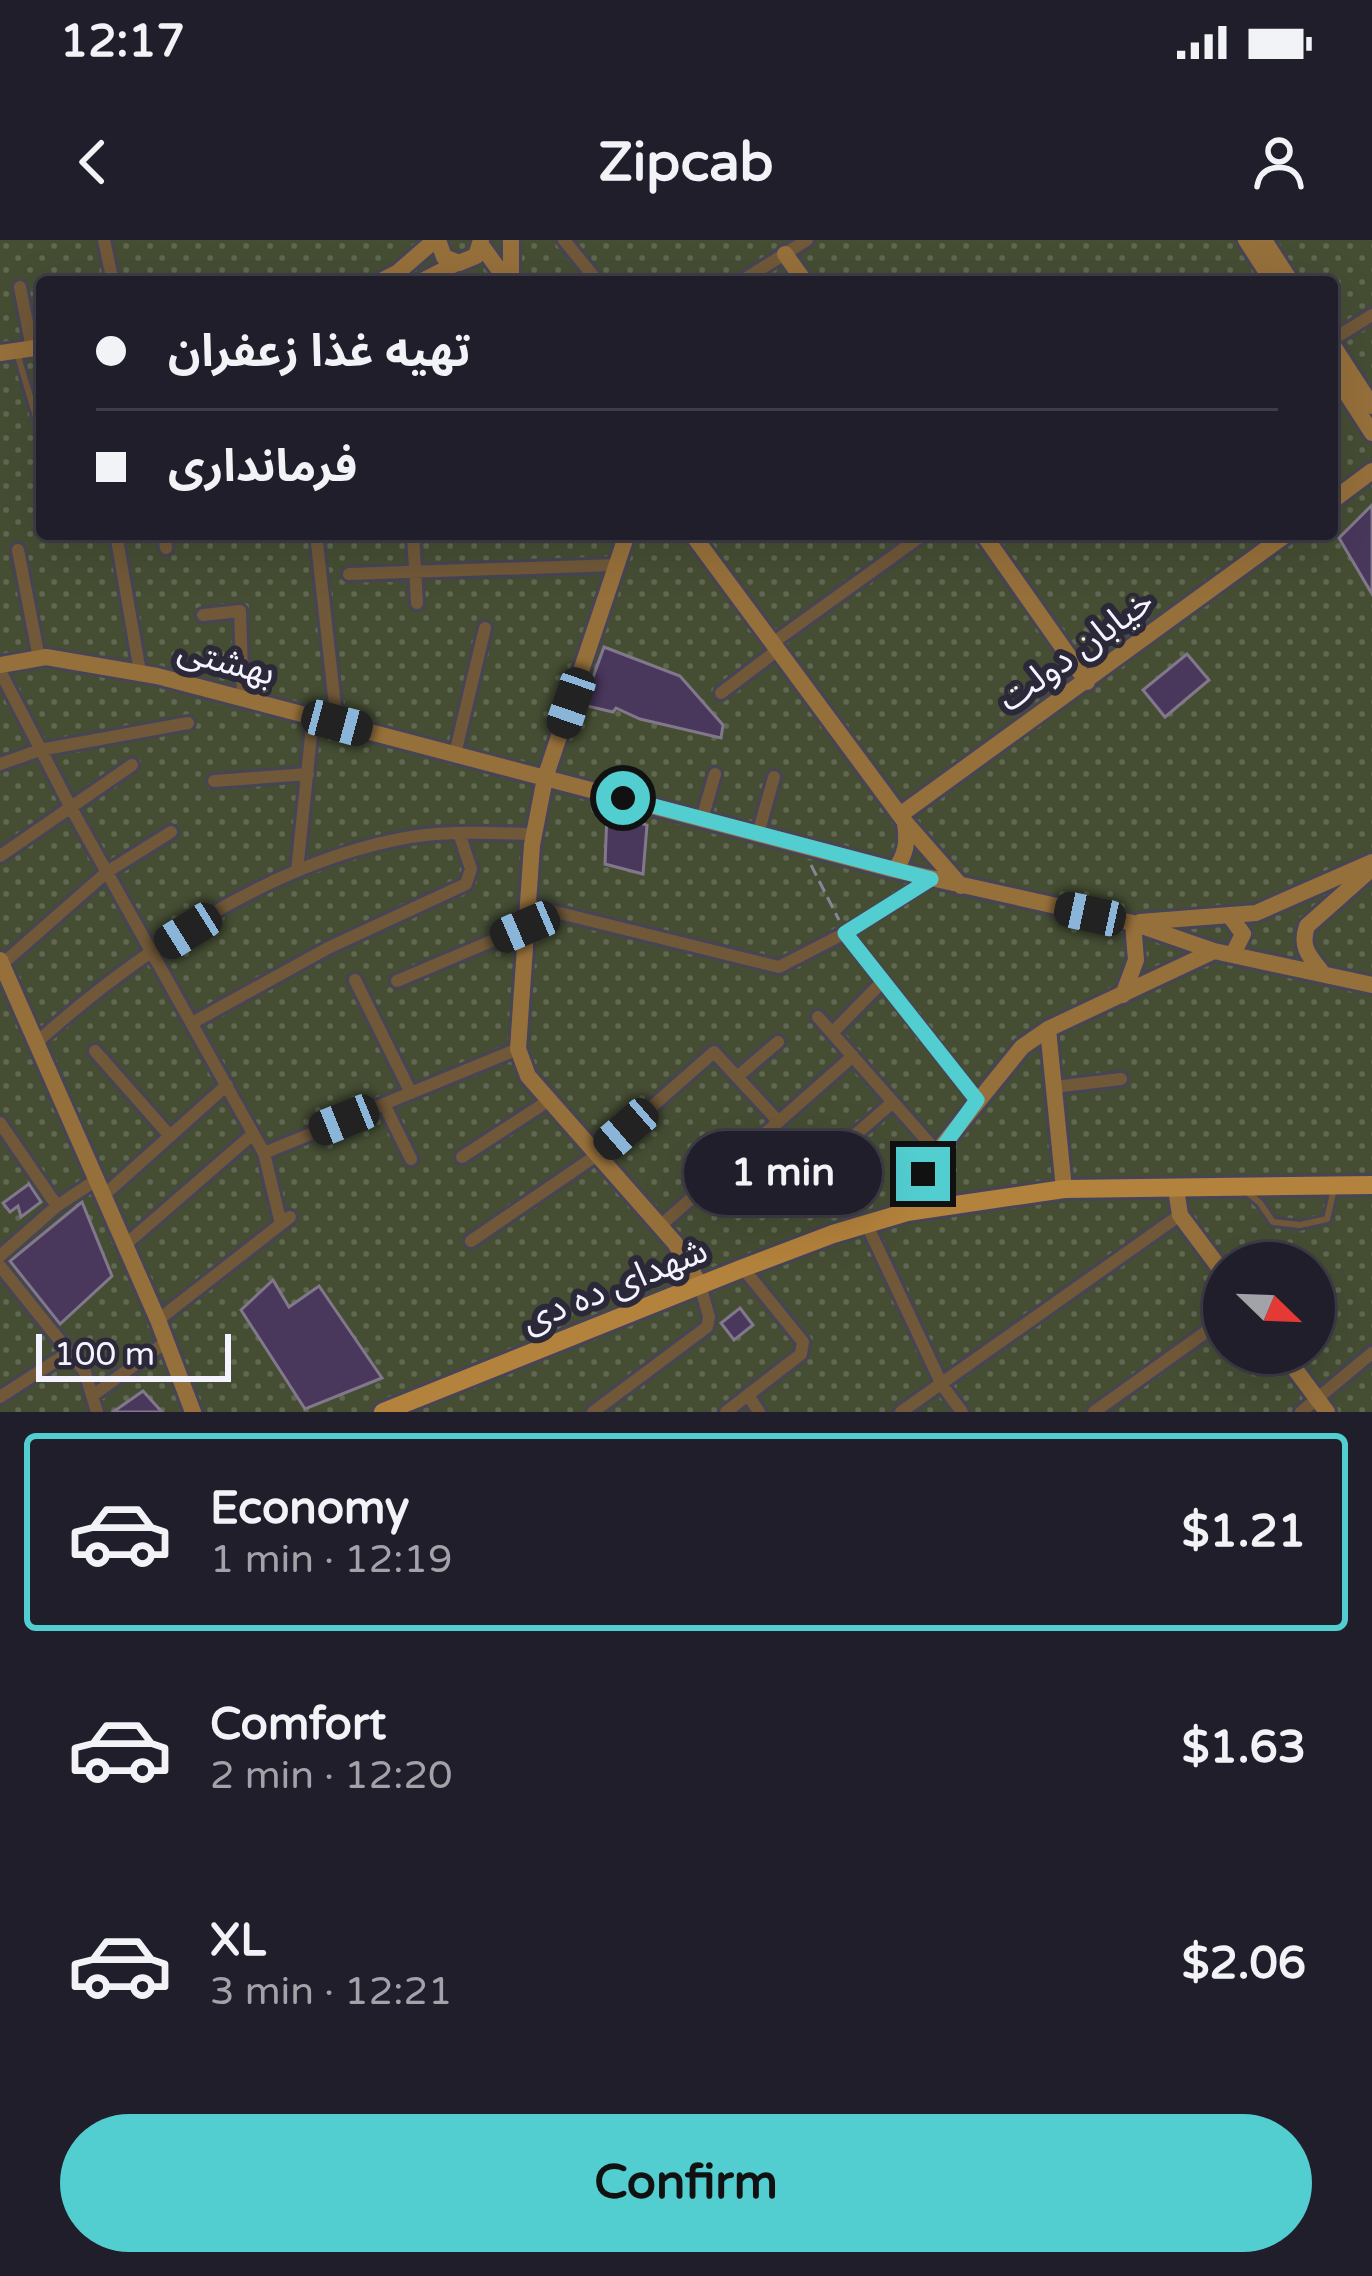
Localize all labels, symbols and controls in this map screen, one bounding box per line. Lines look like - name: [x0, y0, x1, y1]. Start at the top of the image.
- text: 12:17: [60, 15, 185, 69]
- icon: back: [60, 129, 126, 195]
- icon: person: [1246, 129, 1312, 195]
- text: Zipcab: [598, 130, 774, 195]
- text: تهیه غذا زعفران: [168, 325, 471, 379]
- text: فرمانداری: [168, 440, 357, 494]
- street label: خیابان دولت: [990, 580, 1162, 721]
- street label: بهشتی: [173, 628, 280, 695]
- car: [542, 663, 600, 743]
- car: [298, 696, 376, 750]
- route start: [596, 771, 650, 825]
- car: [1051, 889, 1129, 939]
- car: [485, 896, 565, 958]
- car: [148, 897, 228, 965]
- car: [304, 1090, 384, 1150]
- car: [587, 1092, 665, 1166]
- callout: 1 min: [683, 1132, 881, 1216]
- route end: [896, 1147, 950, 1201]
- text: 1 min: [731, 1149, 835, 1196]
- street label: شهدای ده دی: [515, 1229, 714, 1342]
- north arrow: [1203, 1242, 1335, 1374]
- map controls: [1203, 1242, 1335, 1374]
- scale bar: [36, 1328, 231, 1381]
- text: 100 m: [54, 1335, 155, 1374]
- icon: car: [66, 1478, 174, 1586]
- text: Economy: [210, 1482, 409, 1536]
- text: $1.21: [1182, 1505, 1306, 1559]
- text: 1 min · 12:19: [210, 1536, 452, 1583]
- icon: car: [66, 1694, 174, 1802]
- text: Comfort: [210, 1698, 386, 1752]
- text: $1.63: [1182, 1721, 1306, 1775]
- text: 2 min · 12:20: [210, 1752, 452, 1799]
- icon: car: [66, 1910, 174, 2018]
- text: XL: [210, 1914, 266, 1968]
- text: $2.06: [1182, 1937, 1306, 1991]
- text: 3 min · 12:21: [210, 1968, 452, 2015]
- button: Confirm: [60, 2114, 1312, 2252]

